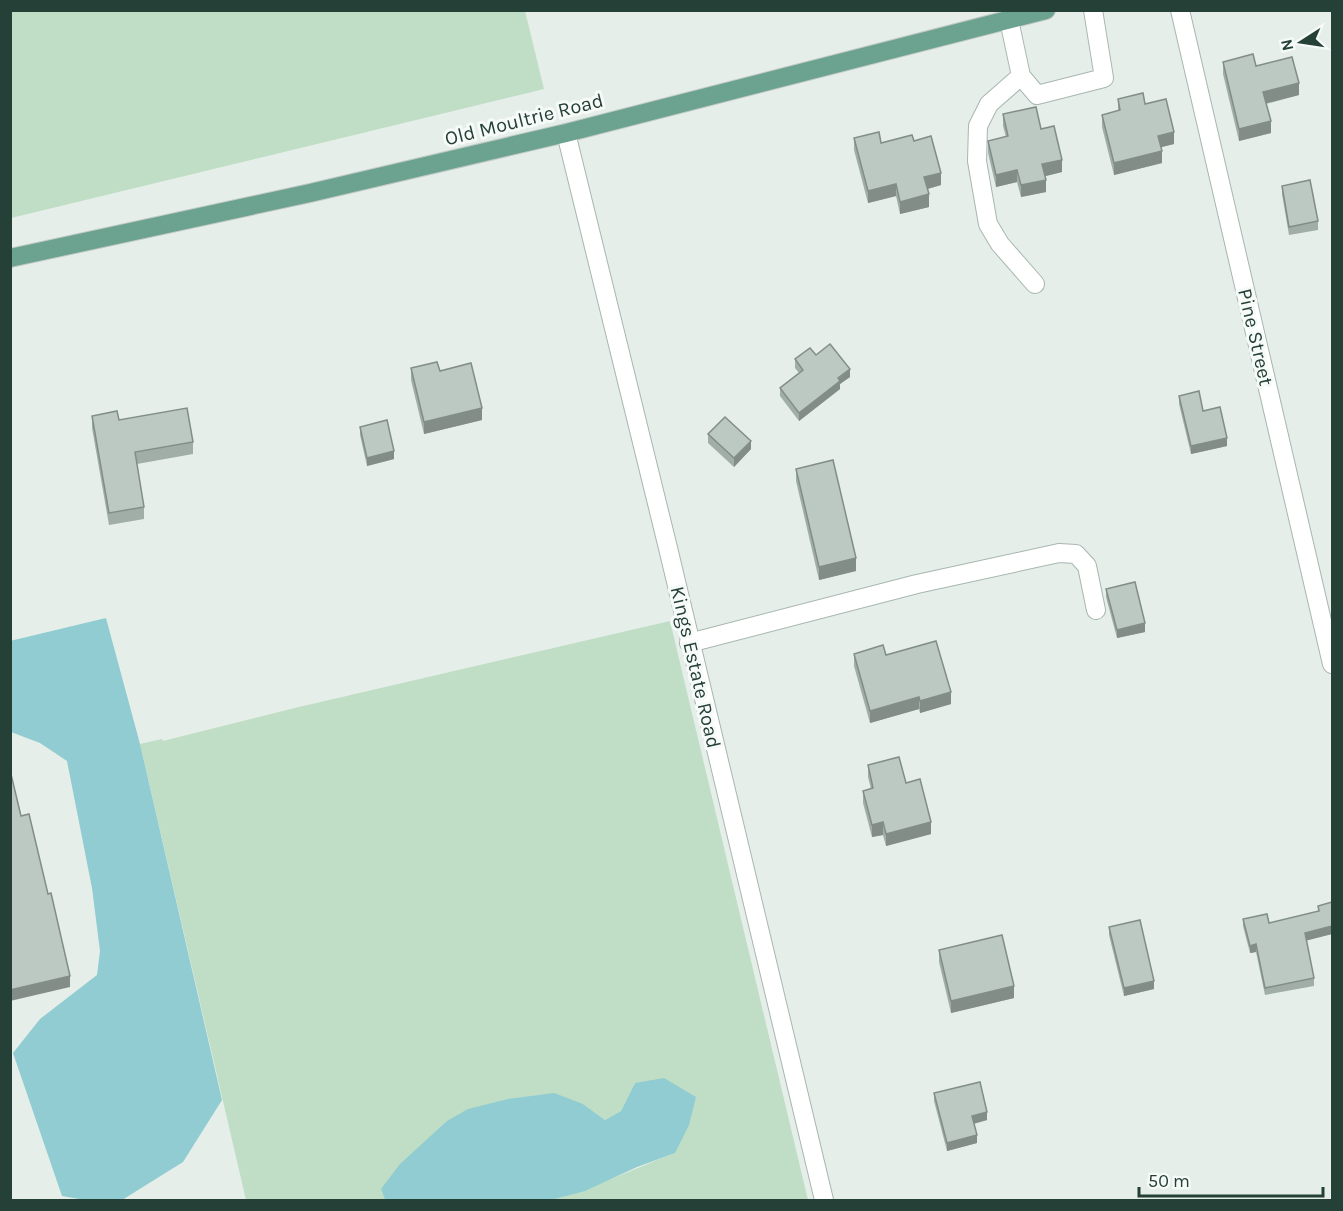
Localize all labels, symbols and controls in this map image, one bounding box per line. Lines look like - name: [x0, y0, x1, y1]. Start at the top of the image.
- north arrow: [1271, 12, 1331, 72]
- text: N: [1276, 37, 1297, 53]
- street label: Old Moultrie Road: [443, 89, 606, 150]
- street label: Pine Street: [1233, 286, 1278, 388]
- street label: Kings Estate Road: [666, 584, 725, 750]
- scale bar: [1139, 1160, 1324, 1198]
- text: 50 m: [1148, 1170, 1190, 1192]

